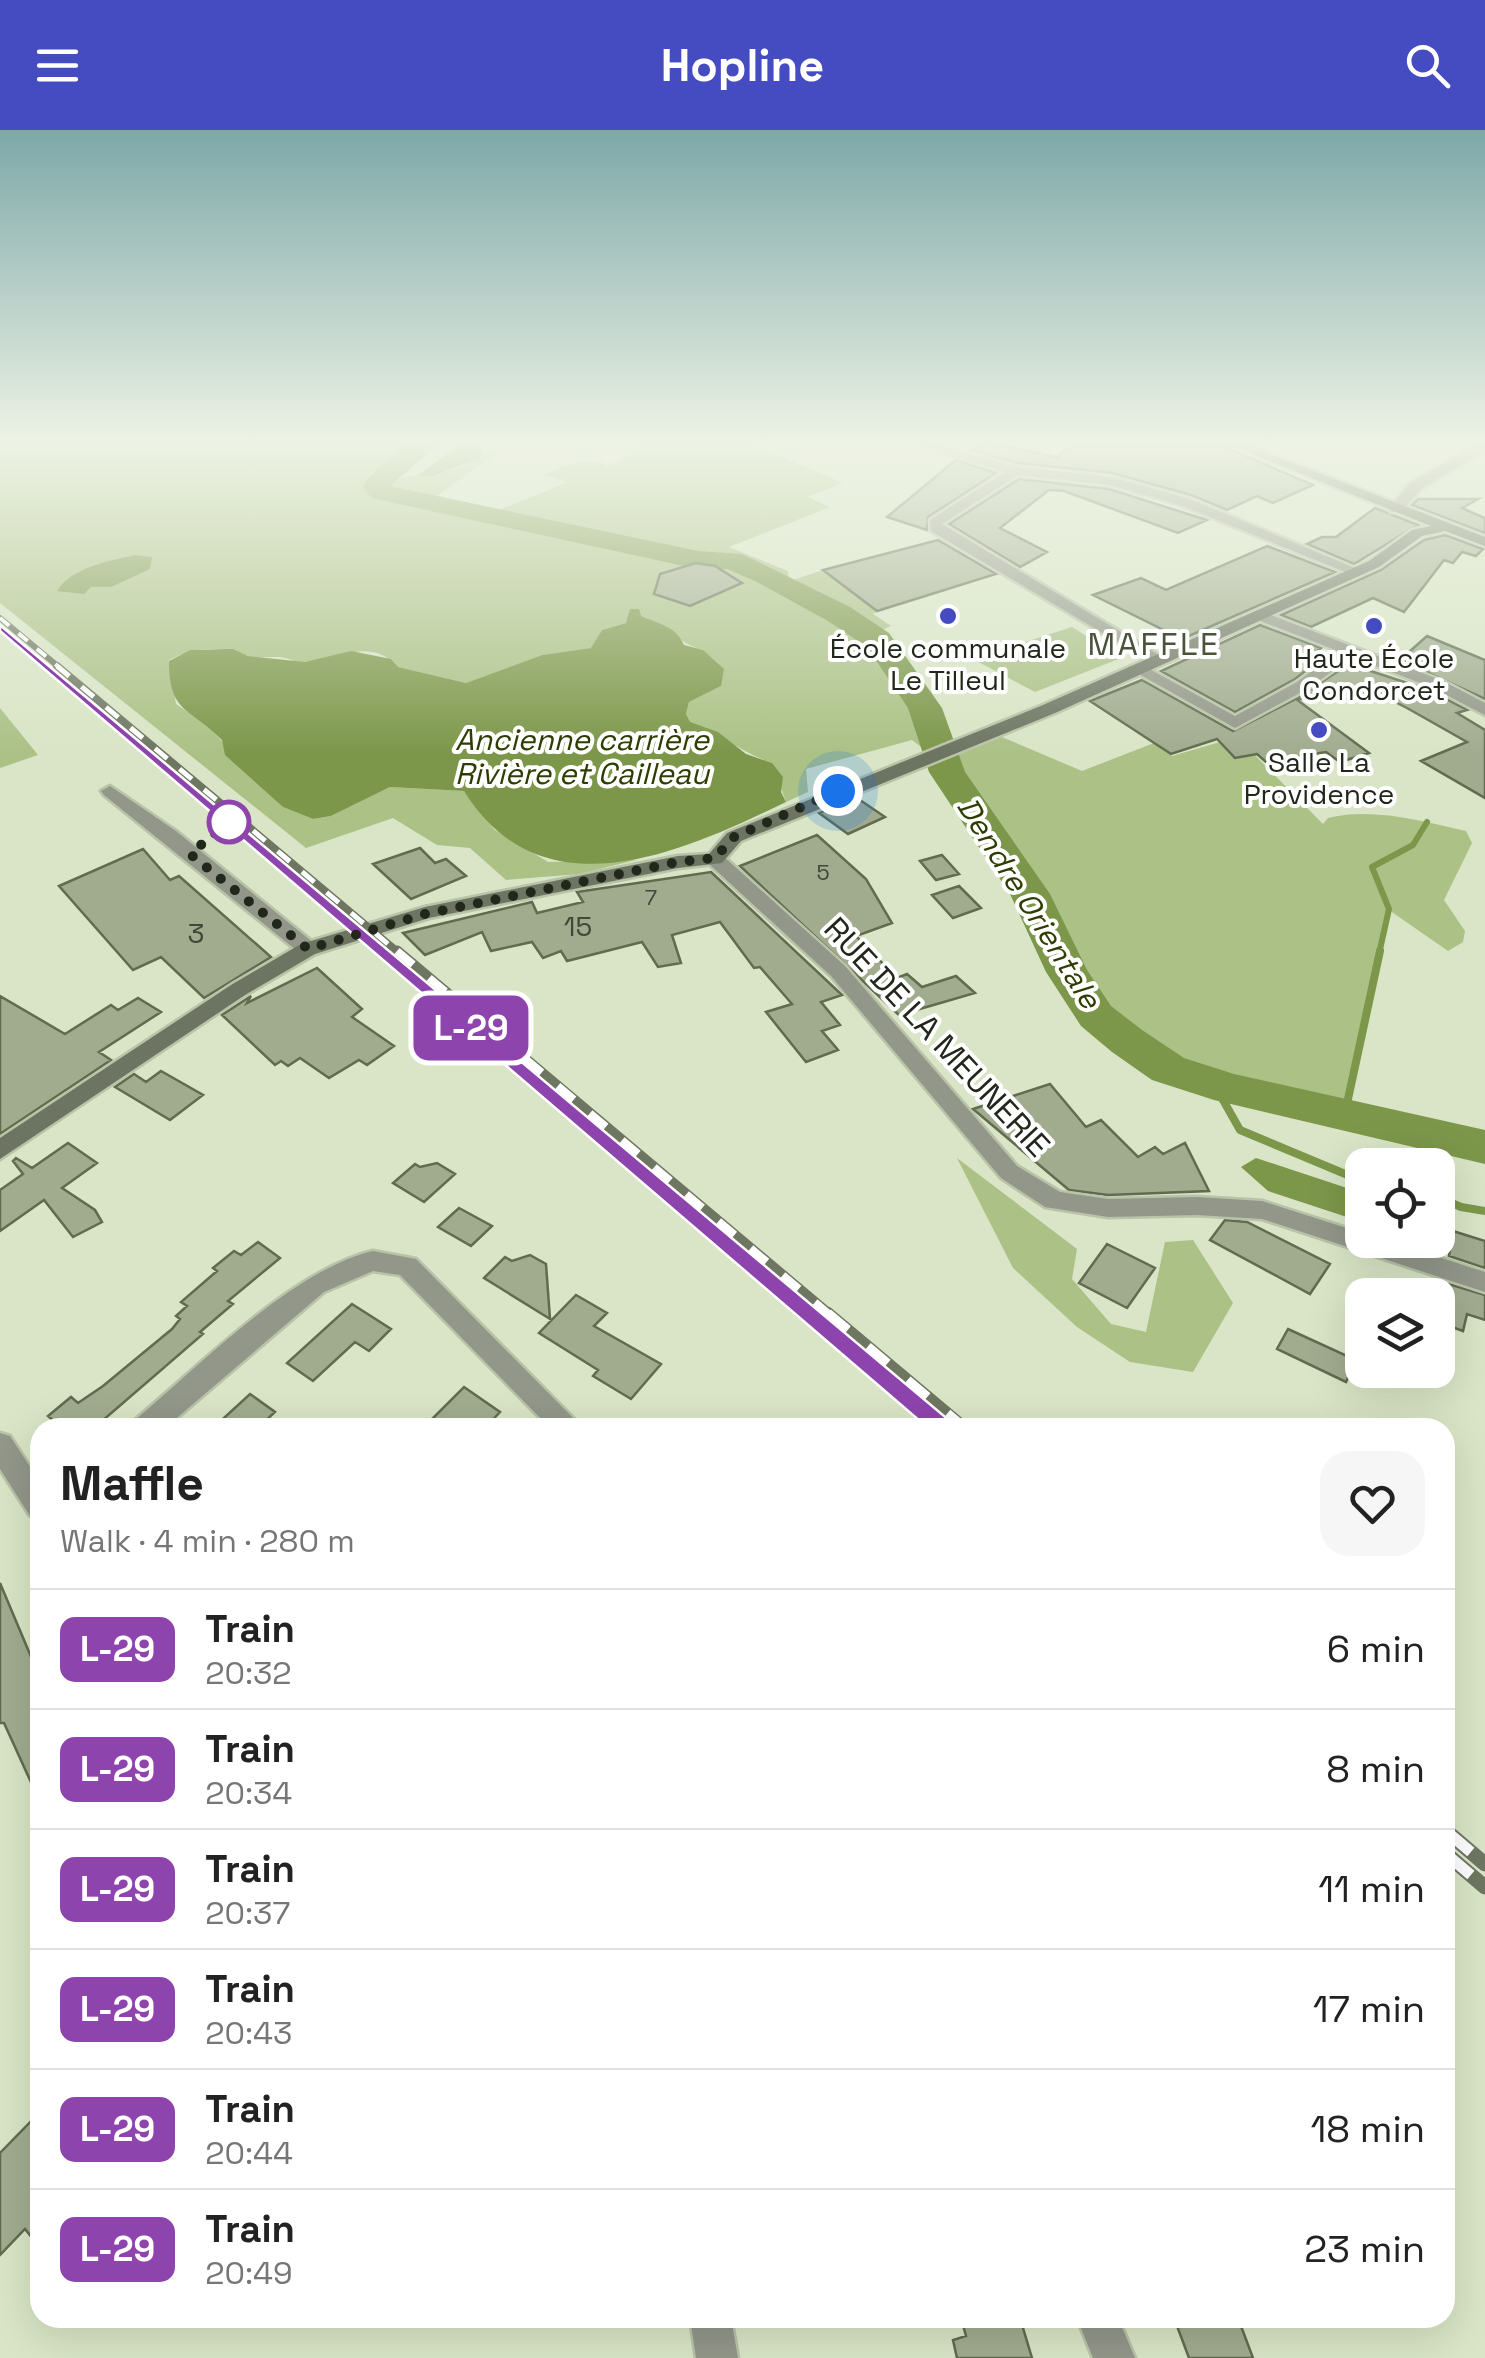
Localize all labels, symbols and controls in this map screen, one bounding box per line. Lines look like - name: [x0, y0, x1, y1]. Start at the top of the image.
- text: Hopline: [661, 37, 824, 94]
- icon: menu: [30, 38, 85, 93]
- icon: search: [1400, 38, 1455, 93]
- marker: École communale Le Tilleul: [937, 605, 959, 627]
- marker: Haute École Condorcet: [1363, 615, 1385, 637]
- district label: MAFFLE: [1088, 624, 1220, 664]
- place label: École communale Le Tilleul: [830, 630, 1066, 698]
- place label: Haute École Condorcet: [1294, 640, 1454, 708]
- marker: Salle La Providence: [1308, 719, 1330, 741]
- water label: Ancienne carrière Rivière et Cailleau: [455, 720, 711, 793]
- place label: Salle La Providence: [1244, 744, 1394, 812]
- your location: [813, 766, 863, 816]
- water label: Dendre Orientale: [949, 790, 1111, 1017]
- unlabelled marker: [208, 801, 250, 843]
- house number: 5: [816, 858, 830, 886]
- house number: 7: [645, 883, 657, 911]
- house number: 15: [564, 908, 592, 944]
- street label: RUE DE LA MEUNERIE: [816, 909, 1058, 1165]
- house number: 3: [188, 915, 204, 951]
- line badge: L-29: [401, 996, 541, 1060]
- text: L-29: [433, 1006, 509, 1050]
- map controls: [1345, 1148, 1455, 1388]
- button: locate: [1345, 1148, 1455, 1258]
- button: layers: [1345, 1278, 1455, 1388]
- button: heart: [1320, 1451, 1425, 1556]
- text: Maffle: [60, 1453, 204, 1514]
- text: Walk · 4 min · 280 m: [60, 1521, 355, 1561]
- text: Train: [205, 1605, 295, 1653]
- text: 6 min: [1327, 1625, 1425, 1673]
- text: L-29: [80, 1627, 155, 1671]
- text: 20:32: [205, 1653, 292, 1693]
- text: Train: [205, 1725, 295, 1773]
- text: 8 min: [1326, 1745, 1425, 1793]
- text: L-29: [80, 1747, 155, 1791]
- text: 20:34: [205, 1773, 292, 1813]
- text: Train: [205, 1845, 295, 1893]
- text: 11 min: [1318, 1865, 1425, 1913]
- text: L-29: [80, 1867, 155, 1911]
- text: 20:37: [205, 1893, 290, 1933]
- text: Train: [205, 1965, 295, 2013]
- text: 17 min: [1313, 1985, 1425, 2033]
- text: L-29: [80, 1987, 155, 2031]
- text: 20:43: [205, 2013, 292, 2053]
- text: Train: [205, 2085, 295, 2133]
- text: 18 min: [1310, 2105, 1425, 2153]
- text: L-29: [80, 2107, 155, 2151]
- text: 20:44: [205, 2133, 293, 2173]
- text: Train: [205, 2205, 295, 2253]
- text: 23 min: [1304, 2225, 1425, 2273]
- text: L-29: [80, 2227, 155, 2271]
- text: 20:49: [205, 2253, 293, 2293]

